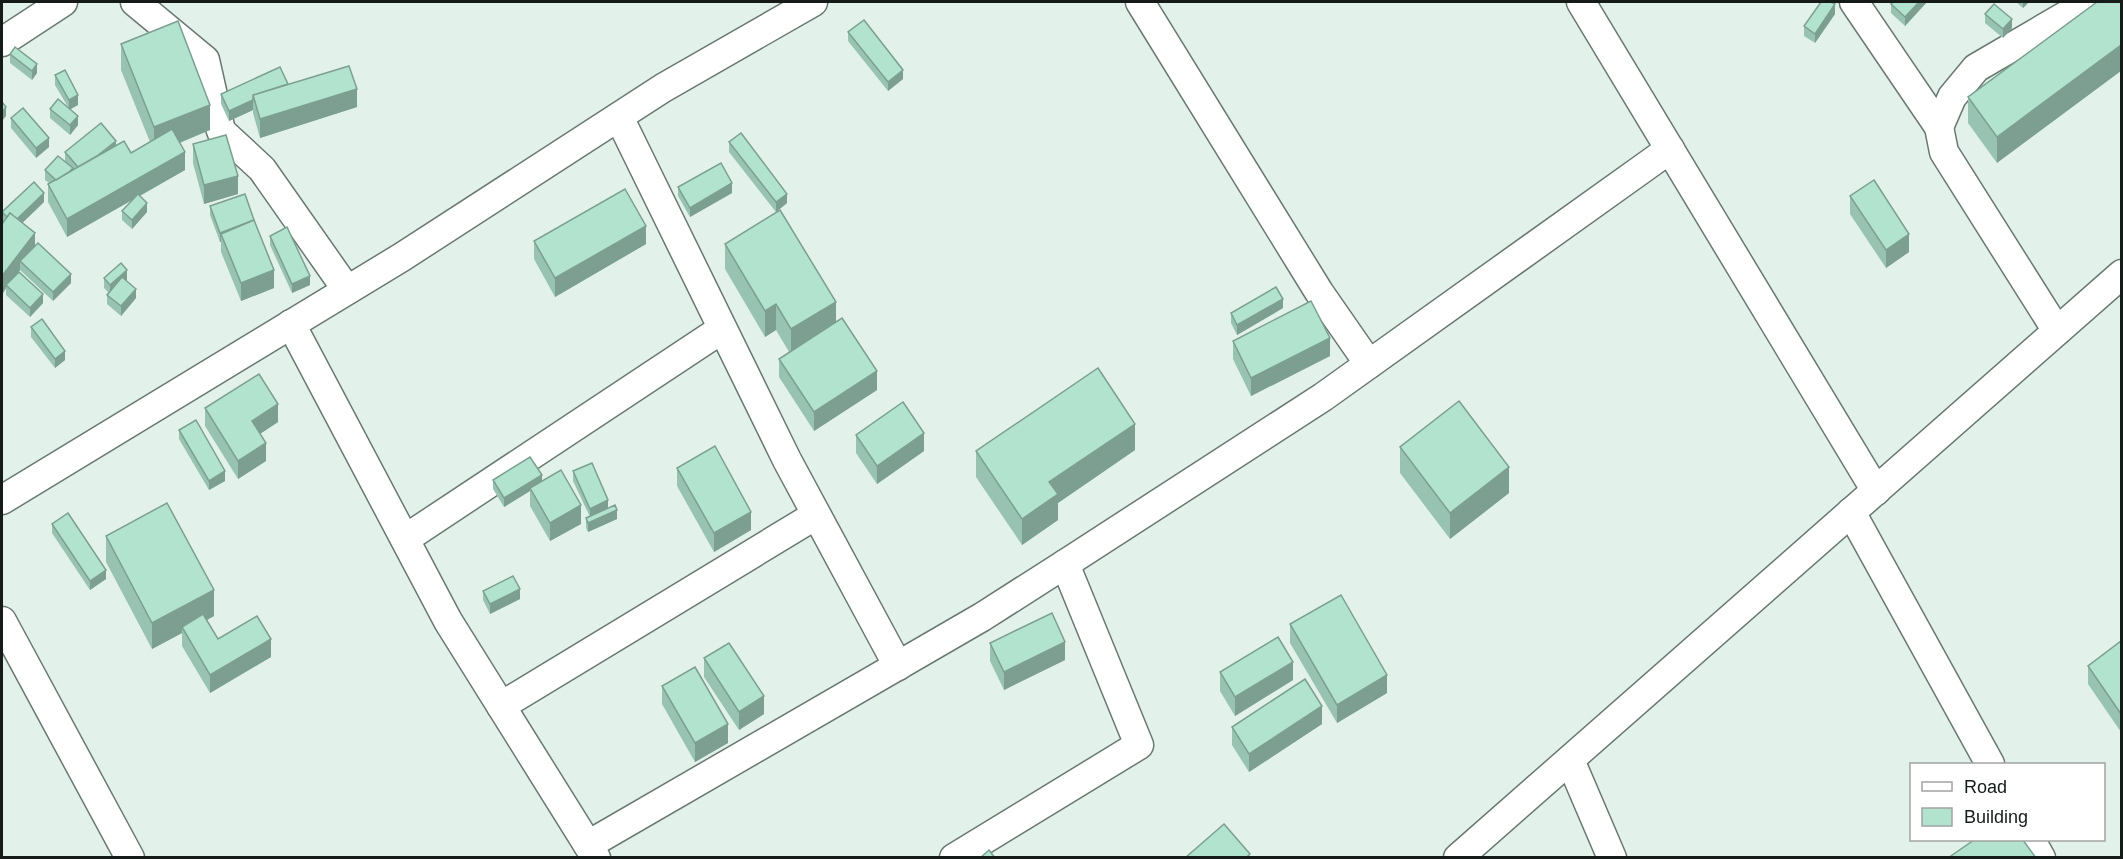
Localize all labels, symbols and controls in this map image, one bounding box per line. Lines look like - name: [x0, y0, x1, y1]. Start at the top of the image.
- legend: [1910, 763, 2105, 841]
- text: Road: [1964, 777, 2007, 797]
- text: Building: [1964, 807, 2028, 827]

